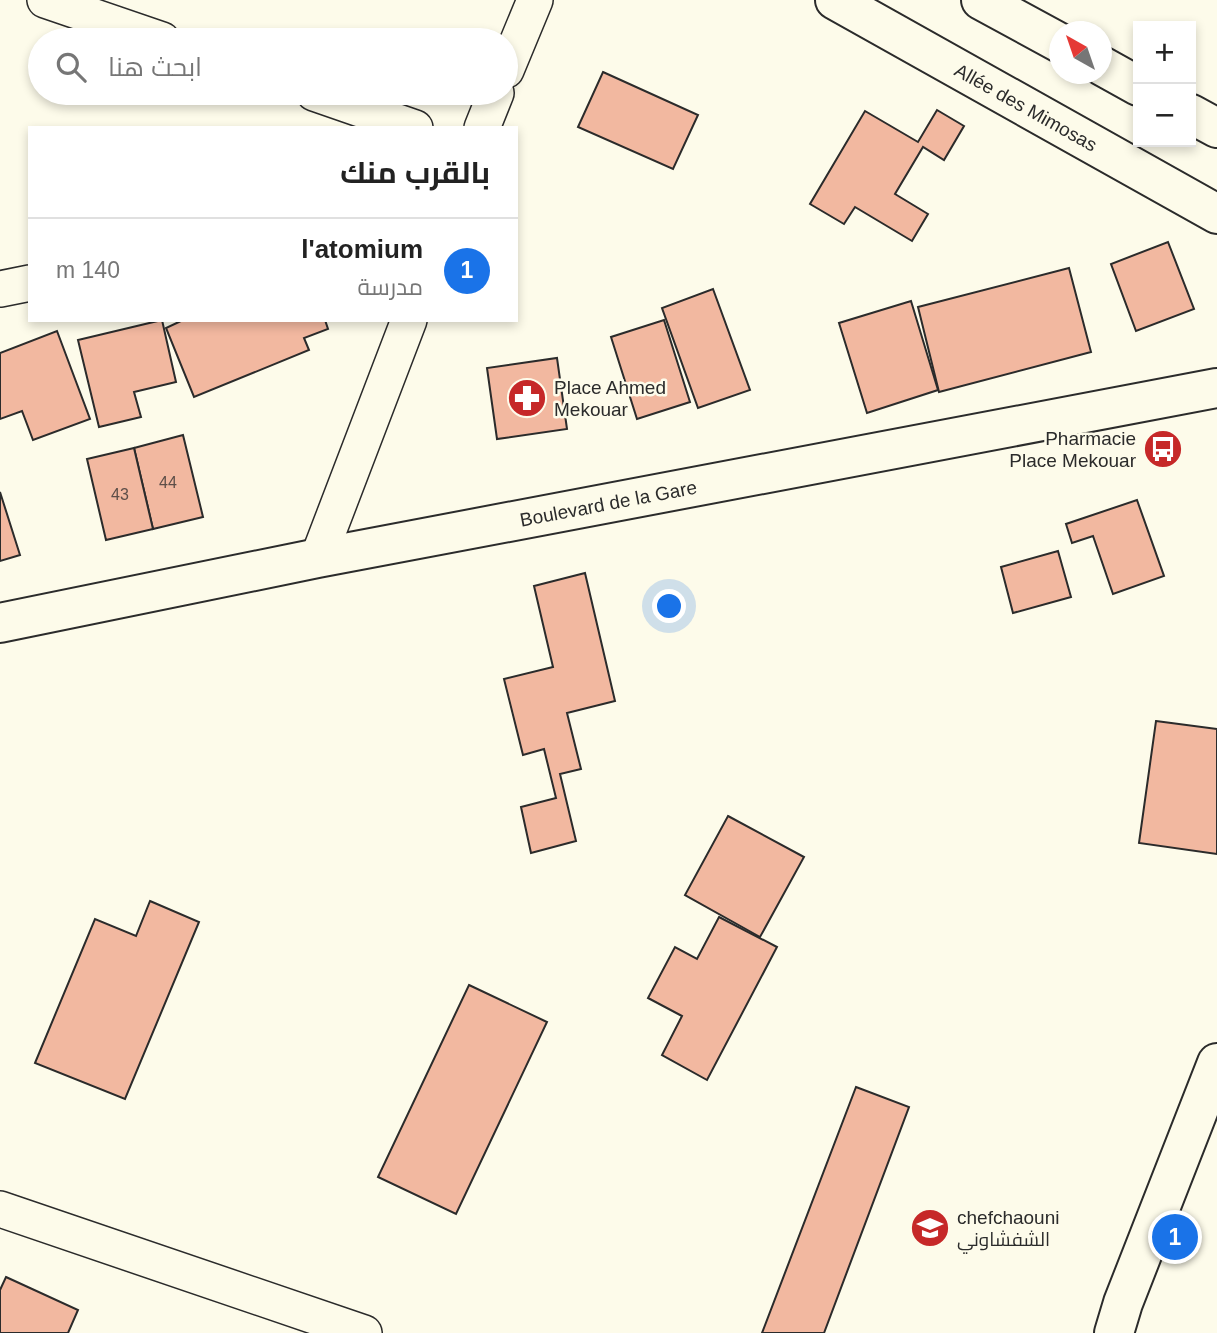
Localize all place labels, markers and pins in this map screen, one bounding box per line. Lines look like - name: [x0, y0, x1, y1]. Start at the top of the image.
- pharmacy icon: Place Ahmed Mekouar: [506, 377, 548, 419]
- place label: Place Ahmed Mekouar: [554, 377, 666, 420]
- place label: Pharmacie Place Mekouar: [1009, 428, 1137, 471]
- bus stop icon: Pharmacie Place Mekouar: [1142, 428, 1184, 470]
- school or university icon: chefchaouni الشفشاوني: [909, 1207, 951, 1249]
- place label: chefchaouni الشفشاوني: [957, 1207, 1059, 1254]
- pin: 1: [1152, 1211, 1198, 1263]

